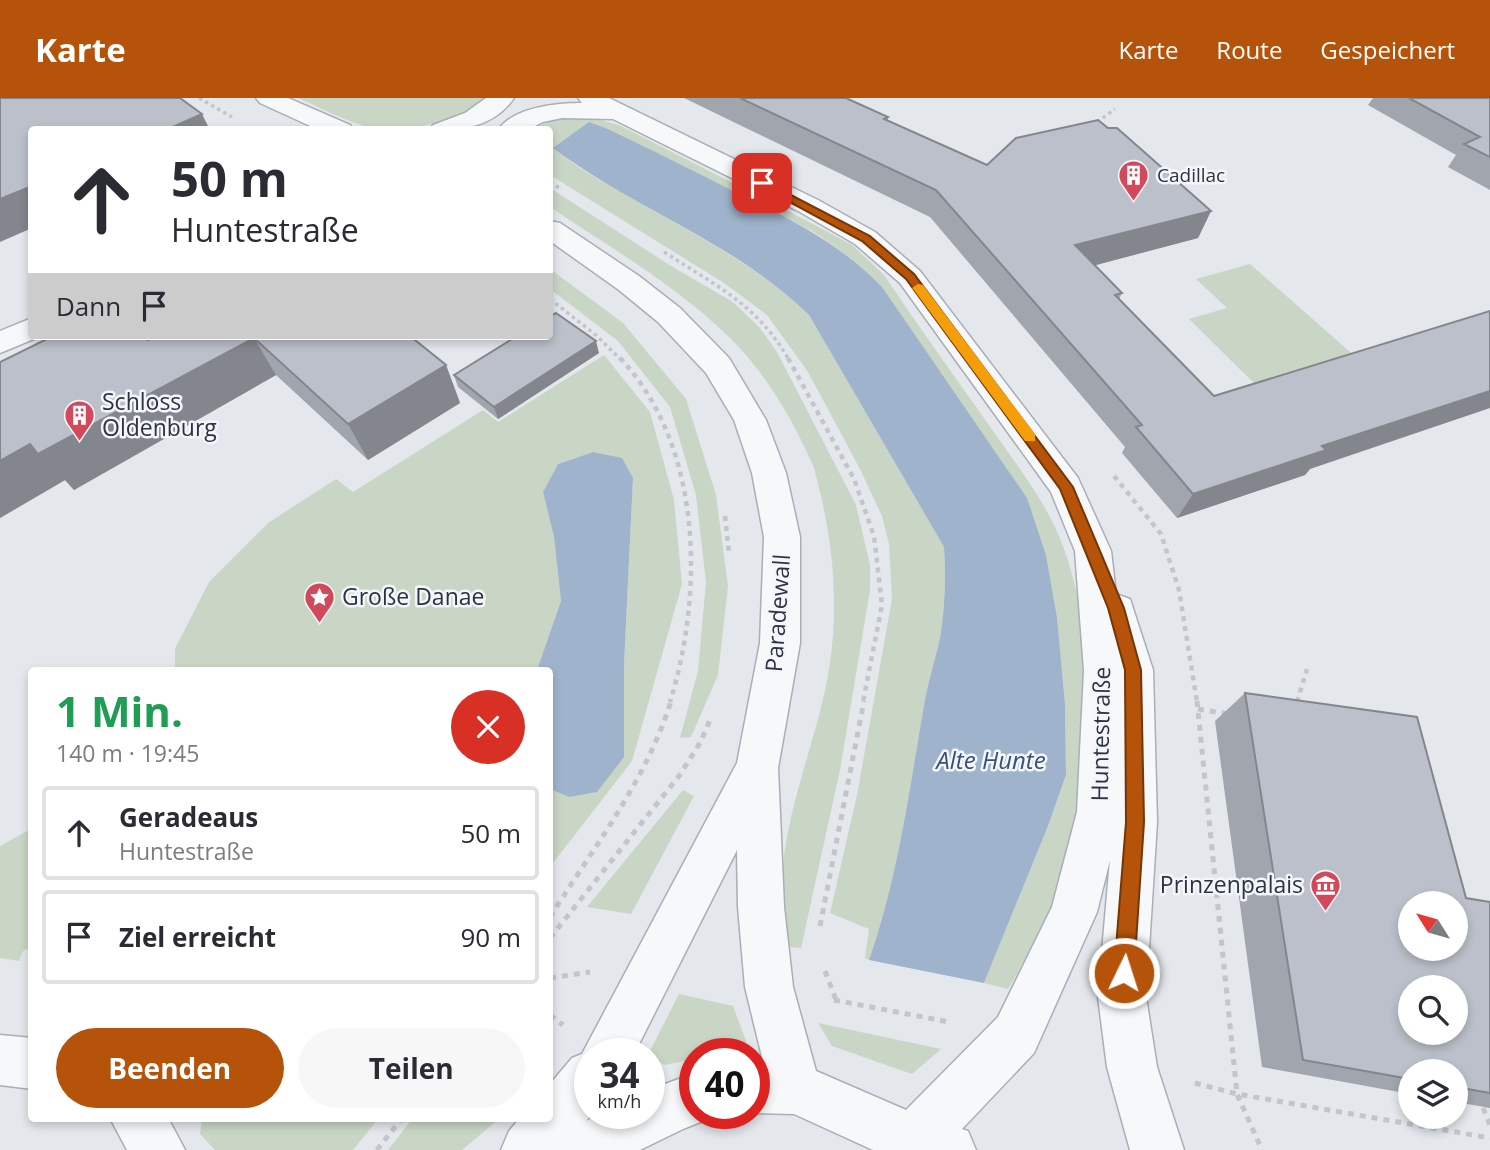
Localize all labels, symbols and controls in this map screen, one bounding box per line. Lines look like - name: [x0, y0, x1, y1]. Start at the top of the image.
- text: Karte: [35, 27, 126, 72]
- text: Karte: [1118, 33, 1178, 66]
- text: Route: [1216, 33, 1282, 66]
- text: Gespeichert: [1320, 33, 1455, 66]
- text: 50 m: [171, 145, 288, 211]
- pin: [732, 153, 792, 213]
- icon: ahead: [56, 154, 147, 245]
- building icon: Cadillac: [1117, 158, 1151, 202]
- place label: Cadillac: [1157, 162, 1225, 188]
- icon: arrive: [743, 164, 781, 202]
- text: Huntestraße: [171, 208, 359, 251]
- icon: arrive: [135, 287, 173, 325]
- text: Dann: [56, 288, 121, 324]
- place label: Schloss Oldenburg: [102, 385, 217, 443]
- building icon: Schloss Oldenburg: [62, 398, 96, 442]
- street label: Paradewall: [757, 553, 797, 673]
- place icon: Große Danae: [302, 580, 336, 624]
- place label: Große Danae: [342, 580, 484, 612]
- street label: Huntestraße: [1083, 666, 1117, 802]
- text: 1 Min.: [56, 682, 183, 739]
- button: close: [451, 690, 525, 764]
- text: 140 m · 19:45: [56, 737, 199, 769]
- water label: Alte Hunte: [934, 743, 1046, 776]
- text: Geradeaus: [119, 799, 258, 835]
- icon: ahead: [60, 814, 98, 852]
- text: 50 m: [460, 815, 521, 851]
- text: Huntestraße: [119, 835, 254, 867]
- place label: Prinzenpalais: [1160, 868, 1303, 900]
- museum icon: Prinzenpalais: [1309, 868, 1343, 912]
- north arrow: [1398, 891, 1468, 961]
- map controls: [1398, 891, 1468, 1129]
- icon: arrive: [60, 918, 98, 956]
- text: Ziel erreicht: [119, 919, 276, 955]
- text: 90 m: [460, 919, 521, 955]
- position arrow: [1087, 936, 1161, 1010]
- button: search: [1398, 975, 1468, 1045]
- button: Beenden: [56, 1028, 284, 1108]
- button: Teilen: [298, 1028, 525, 1108]
- speed limit sign: 40: [679, 1038, 770, 1129]
- text: 34: [599, 1051, 640, 1098]
- button: layers: [1398, 1059, 1468, 1129]
- text: km/h: [598, 1089, 641, 1113]

